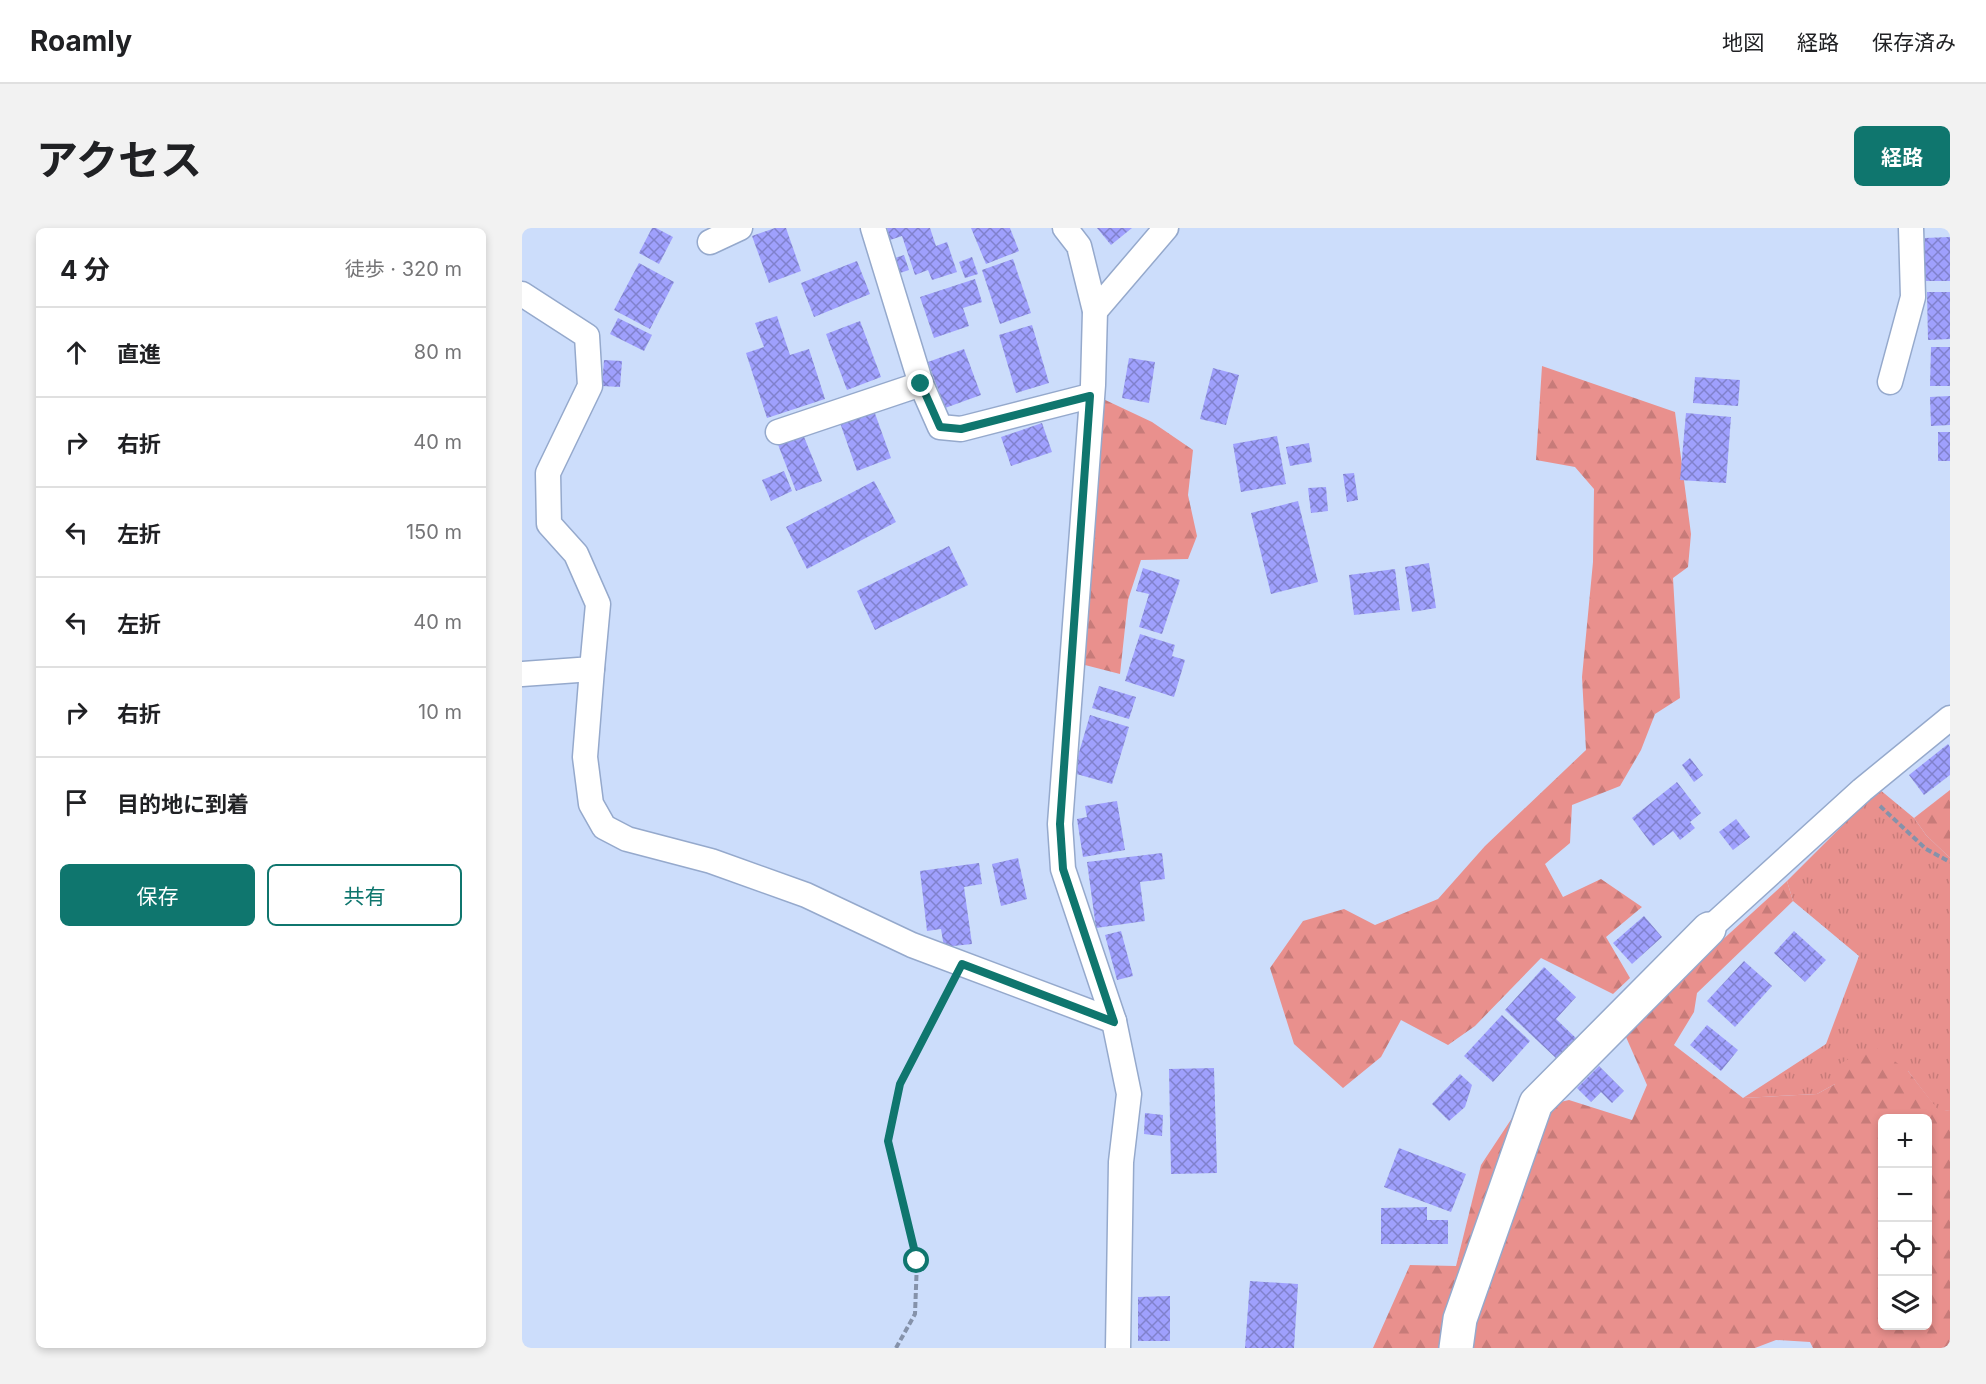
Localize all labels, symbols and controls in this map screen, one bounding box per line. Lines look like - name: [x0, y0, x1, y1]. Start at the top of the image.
- text: Roamly: [30, 24, 132, 58]
- text: 地図: [1722, 30, 1764, 55]
- text: 経路: [1797, 30, 1839, 55]
- text: 保存済み: [1872, 30, 1956, 55]
- button: 経路: [1854, 126, 1950, 186]
- text: アクセス: [36, 134, 202, 185]
- text: 4 分: [60, 254, 110, 285]
- text: 徒歩 · 320 m: [345, 257, 462, 281]
- icon: ahead: [60, 336, 93, 369]
- text: 80 m: [414, 340, 462, 364]
- text: 直進: [117, 341, 161, 367]
- route end: [907, 370, 933, 396]
- icon: right: [60, 426, 93, 459]
- text: 40 m: [413, 430, 462, 454]
- text: 右折: [117, 431, 161, 457]
- icon: left: [60, 516, 93, 549]
- text: 150 m: [406, 520, 462, 544]
- text: 左折: [117, 521, 161, 547]
- icon: left: [60, 606, 93, 639]
- text: 40 m: [413, 610, 462, 634]
- text: 左折: [117, 611, 161, 637]
- icon: right: [60, 696, 93, 729]
- text: 10 m: [418, 700, 462, 724]
- text: 右折: [117, 701, 161, 727]
- icon: arrive: [60, 786, 93, 819]
- text: 目的地に到着: [117, 791, 249, 817]
- button: 保存: [60, 864, 255, 926]
- button: 共有: [267, 864, 462, 926]
- map controls: [1878, 1114, 1932, 1330]
- button: +: [1878, 1114, 1932, 1168]
- button: −: [1878, 1168, 1932, 1222]
- button: locate: [1878, 1222, 1932, 1276]
- route start: [903, 1247, 929, 1273]
- button: layers: [1878, 1276, 1932, 1330]

